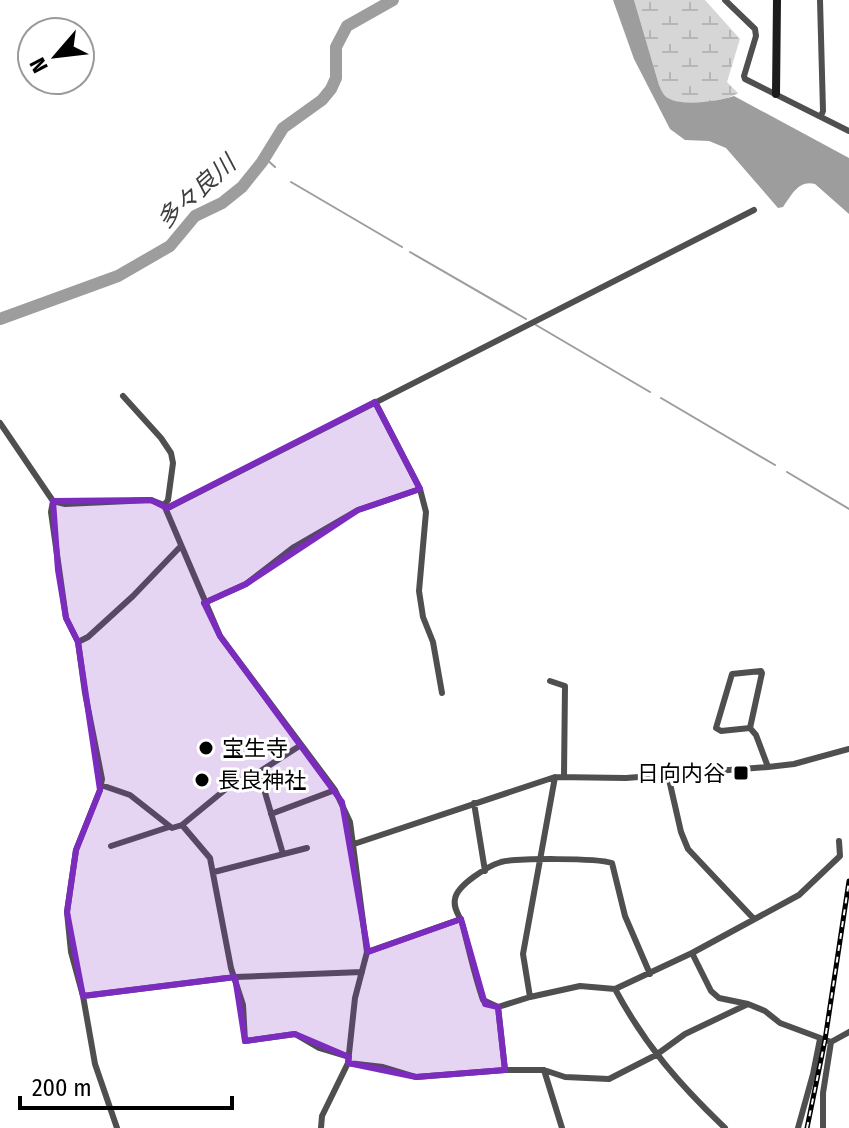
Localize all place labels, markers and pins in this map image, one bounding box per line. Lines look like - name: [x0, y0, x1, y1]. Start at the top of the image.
- place label: 宝生寺: [222, 735, 288, 762]
- marker: 宝生寺: [197, 739, 215, 757]
- place label: 日向内谷: [637, 760, 725, 787]
- marker: 日向内谷: [732, 764, 750, 782]
- place label: 長良神社: [218, 767, 306, 794]
- marker: 長良神社: [193, 771, 211, 789]

